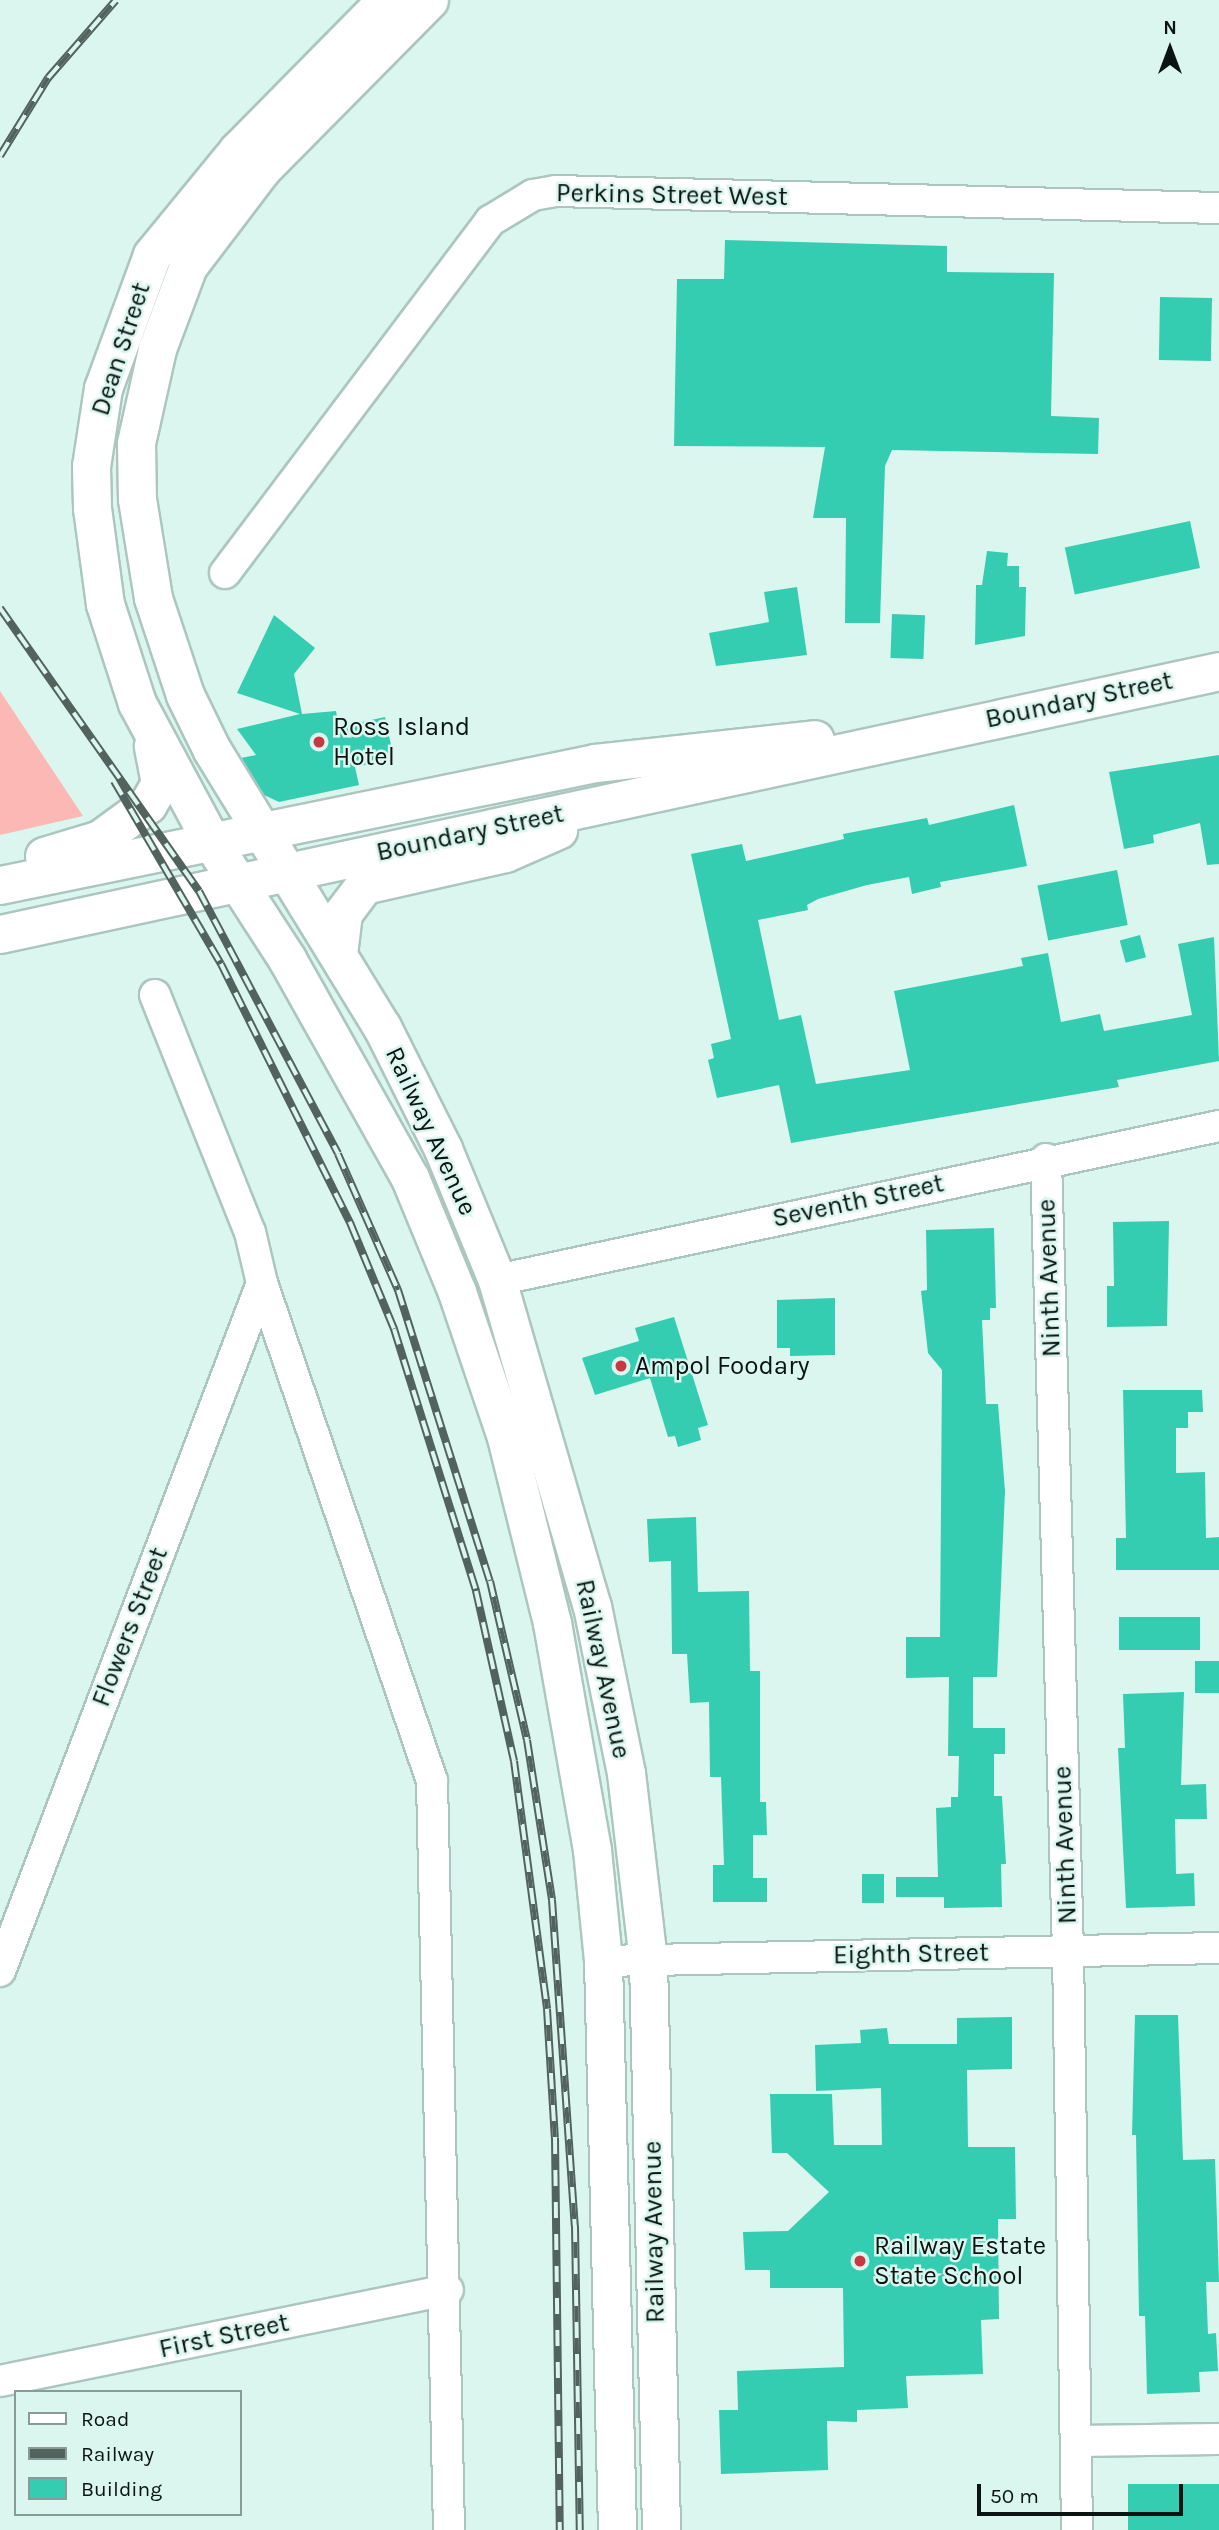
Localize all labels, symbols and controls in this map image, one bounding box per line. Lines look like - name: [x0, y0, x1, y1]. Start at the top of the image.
- north arrow: [1135, 14, 1205, 84]
- text: N: [1163, 17, 1177, 39]
- street label: Perkins Street West: [556, 177, 788, 213]
- street label: Dean Street: [85, 279, 157, 419]
- street label: Boundary Street: [983, 665, 1175, 735]
- place label: Ross Island Hotel: [333, 711, 470, 772]
- marker: Ross Island Hotel: [311, 734, 327, 750]
- street label: Boundary Street: [374, 798, 566, 868]
- street label: Railway Avenue: [378, 1042, 484, 1220]
- street label: Seventh Street: [770, 1168, 946, 1234]
- street label: Ninth Avenue: [1031, 1198, 1067, 1358]
- place label: Ampol Foodary: [635, 1350, 810, 1382]
- marker: Ampol Foodary: [613, 1358, 629, 1374]
- street label: Flowers Street: [85, 1543, 175, 1711]
- street label: Railway Avenue: [569, 1577, 637, 1761]
- street label: Ninth Avenue: [1047, 1765, 1083, 1925]
- street label: Eighth Street: [833, 1937, 989, 1971]
- street label: Railway Avenue: [637, 2141, 671, 2323]
- place label: Railway Estate State School: [874, 2230, 1046, 2292]
- marker: Railway Estate State School: [852, 2253, 868, 2269]
- street label: First Street: [156, 2307, 292, 2365]
- legend: [14, 2390, 242, 2516]
- text: Road: [81, 2407, 129, 2431]
- text: Railway: [81, 2442, 154, 2466]
- scale bar: [981, 2470, 1188, 2514]
- text: Building: [81, 2477, 162, 2501]
- text: 50 m: [990, 2484, 1039, 2508]

